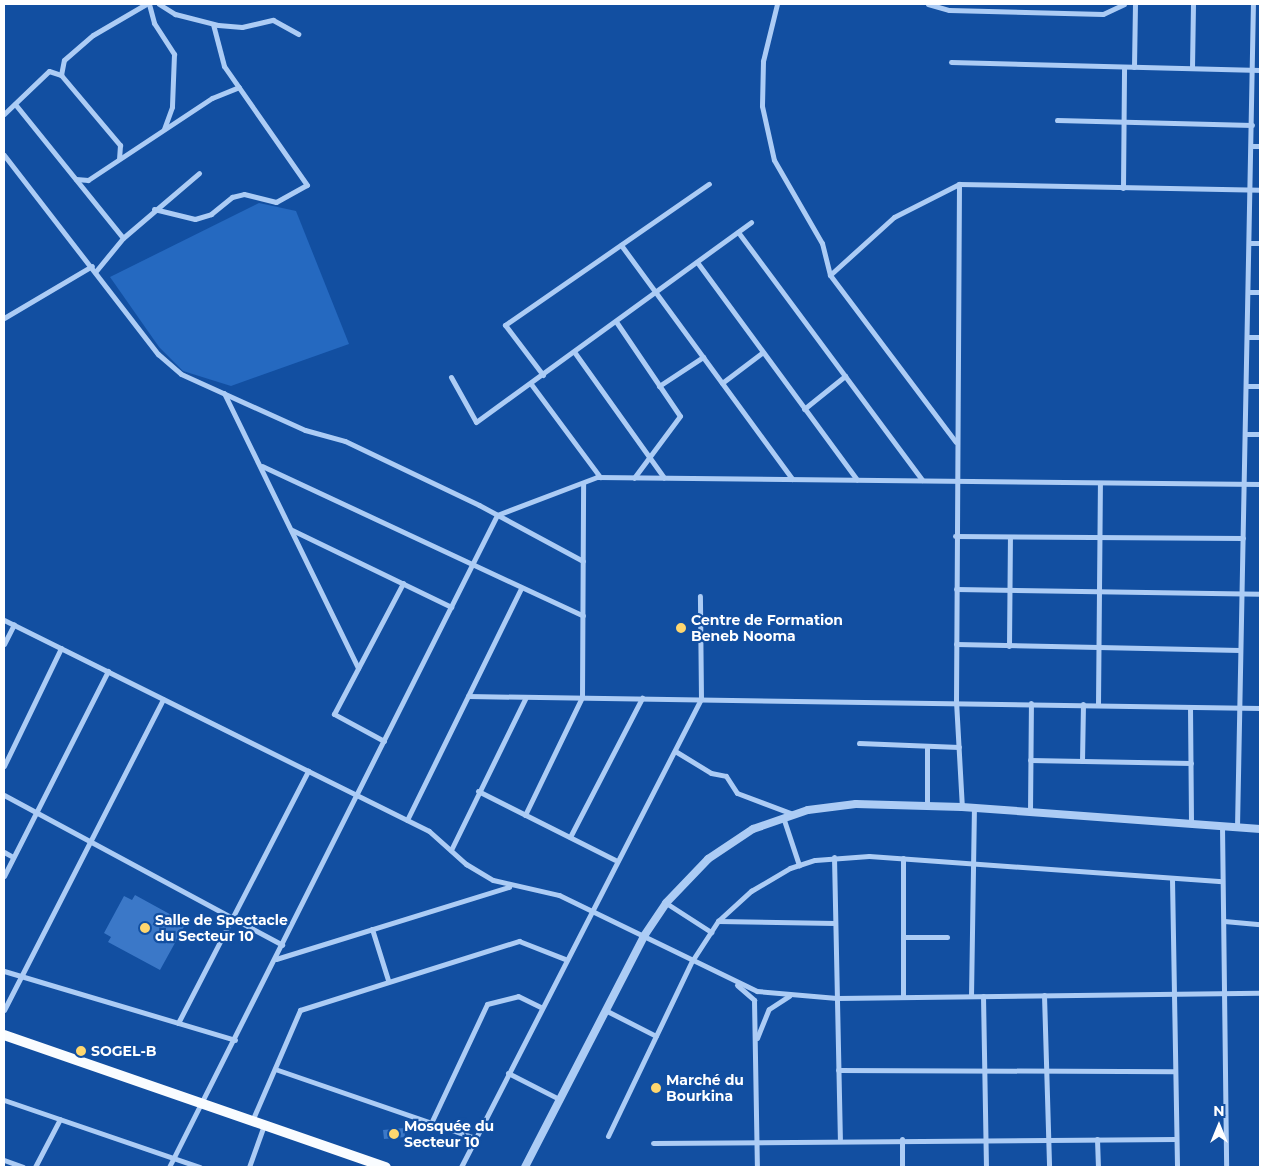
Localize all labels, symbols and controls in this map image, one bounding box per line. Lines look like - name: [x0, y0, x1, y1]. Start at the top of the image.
- place label: Centre de Formation Beneb Nooma: [691, 612, 843, 644]
- marker: Centre de Formation Beneb Nooma: [675, 622, 687, 634]
- place label: Salle de Spectacle du Secteur 10: [155, 912, 288, 944]
- marker: Salle de Spectacle du Secteur 10: [139, 922, 151, 934]
- place label: SOGEL-B: [91, 1043, 157, 1059]
- marker: SOGEL-B: [75, 1045, 87, 1057]
- place label: Marché du Bourkina: [666, 1072, 744, 1104]
- marker: Marché du Bourkina: [650, 1082, 662, 1094]
- north arrow: [1194, 1101, 1244, 1151]
- text: N: [1213, 1102, 1225, 1120]
- place label: Mosquée du Secteur 10: [404, 1118, 494, 1150]
- marker: Mosquée du Secteur 10: [388, 1128, 400, 1140]

